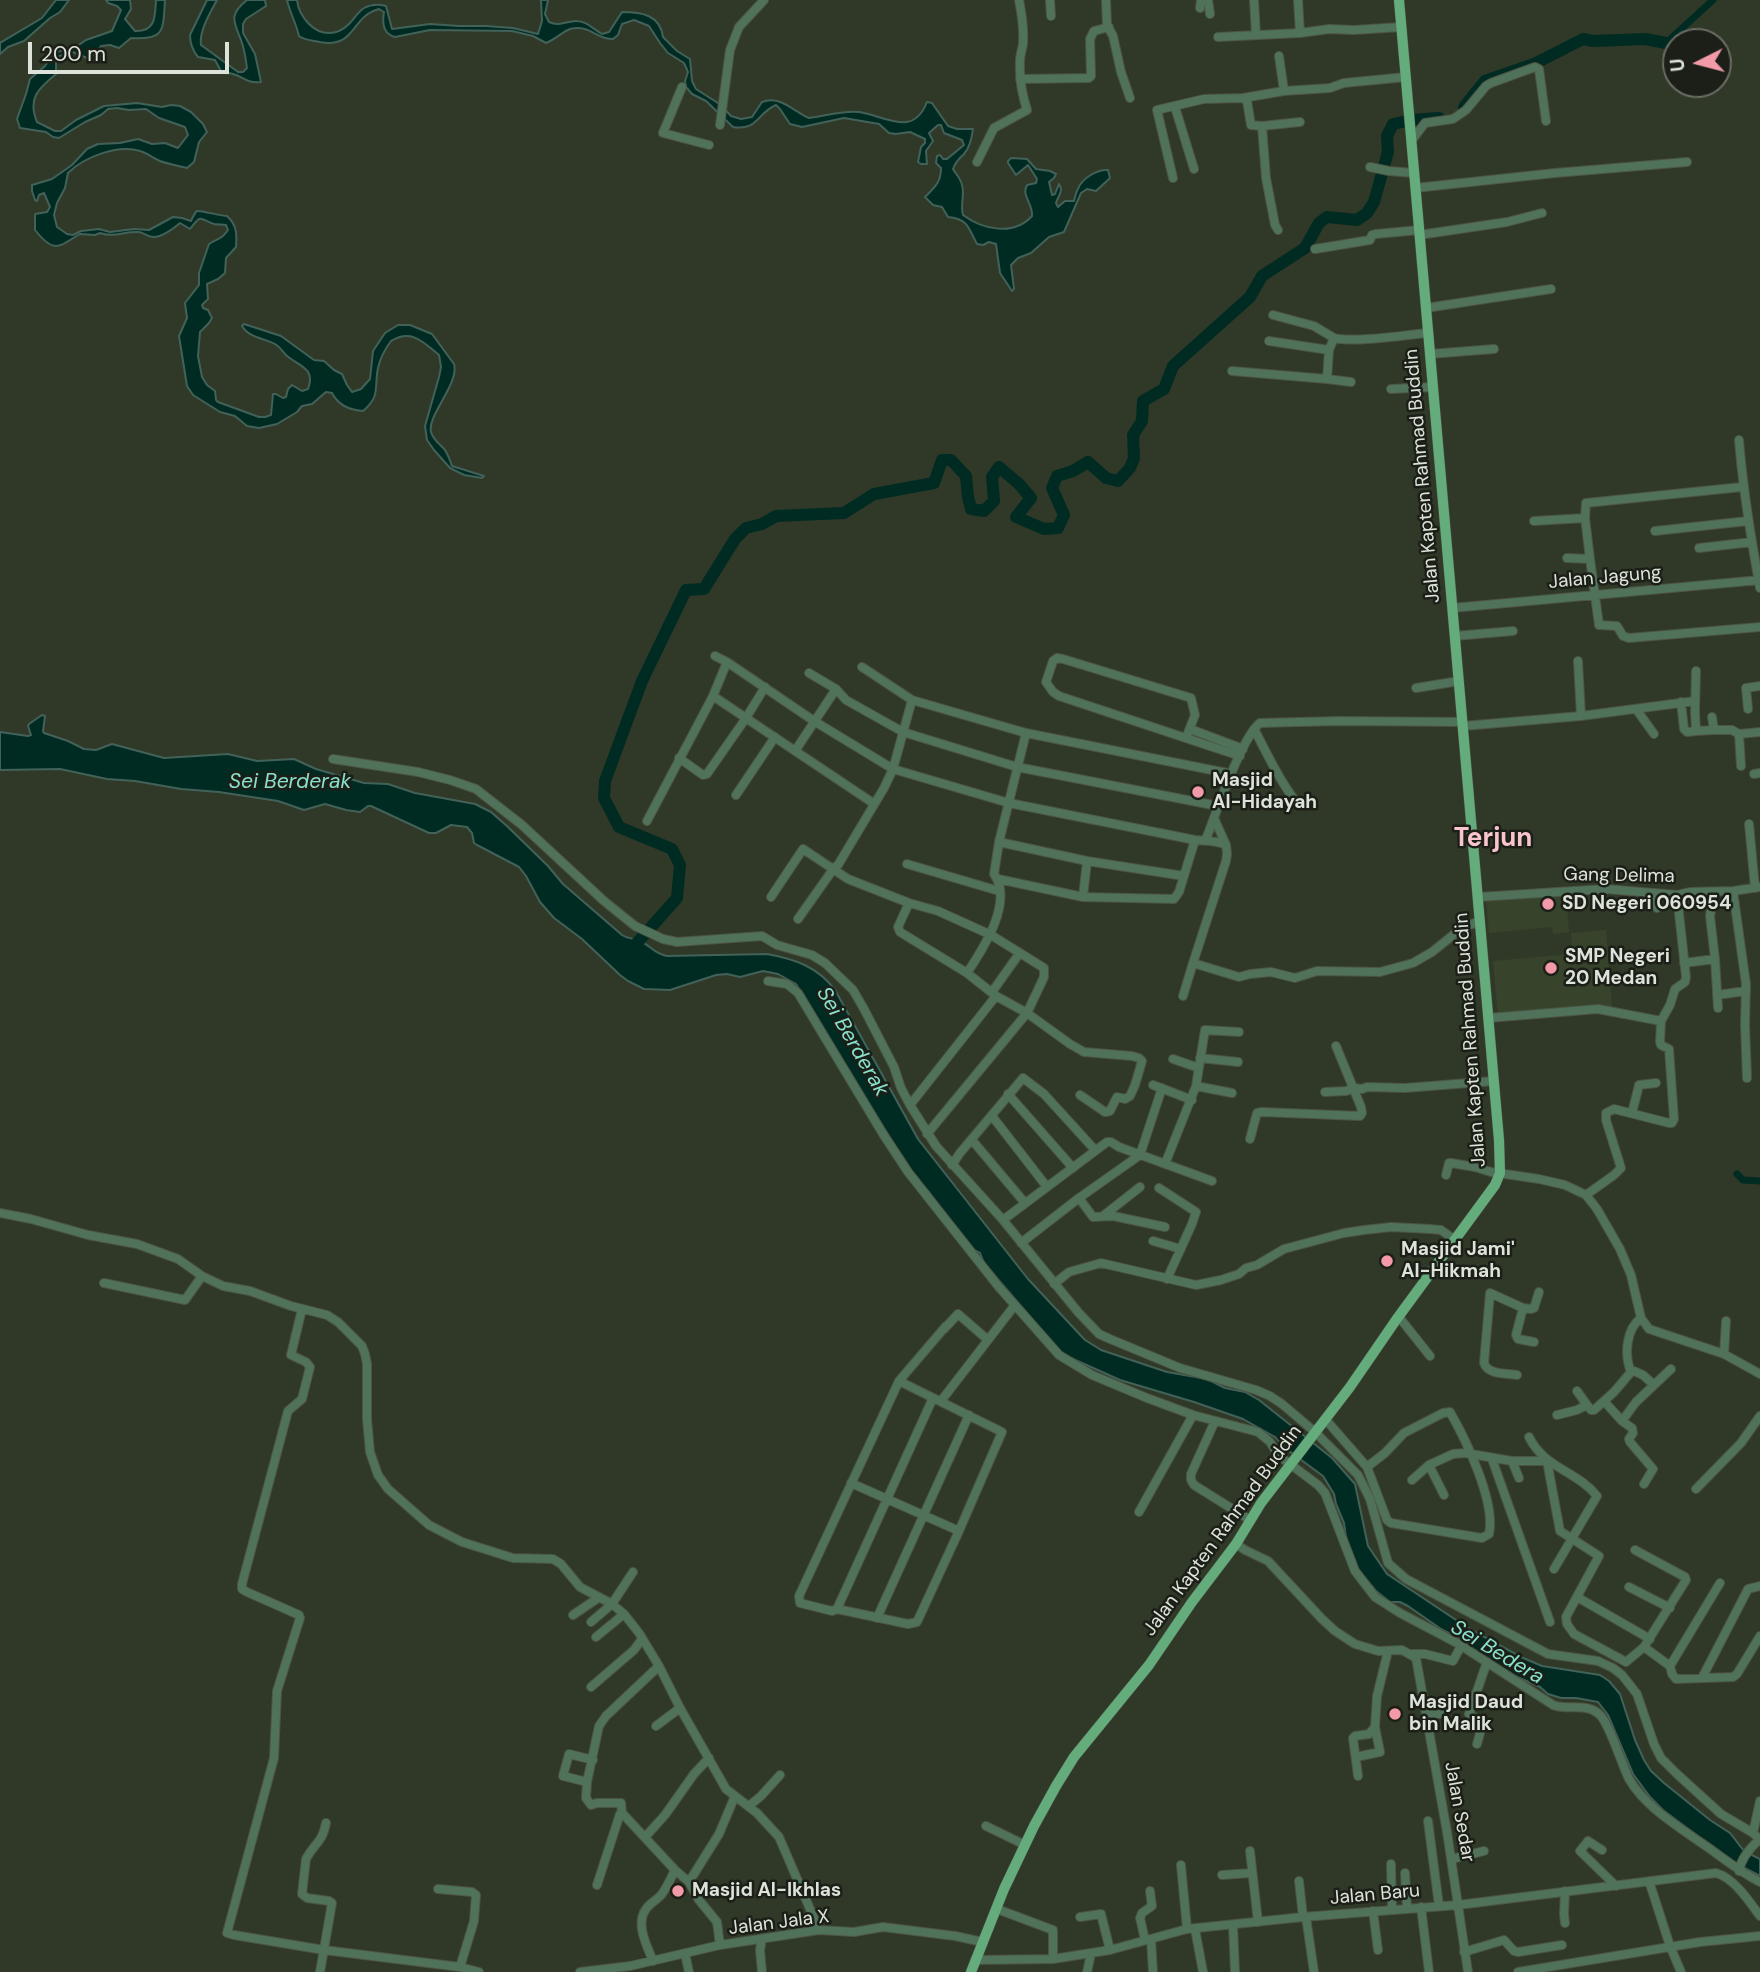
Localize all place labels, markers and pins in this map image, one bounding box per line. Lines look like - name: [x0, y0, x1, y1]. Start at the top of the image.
- place label: Masjid Al-Hidayah: [1212, 770, 1317, 814]
- marker: Masjid Al-Hidayah: [1190, 784, 1206, 800]
- place label: SD Negeri 060954: [1562, 893, 1731, 915]
- marker: SD Negeri 060954: [1540, 896, 1556, 912]
- place label: SMP Negeri 20 Medan: [1565, 946, 1670, 990]
- marker: SMP Negeri 20 Medan: [1543, 960, 1559, 976]
- place label: Masjid Jami' Al-Hikmah: [1401, 1239, 1515, 1283]
- marker: Masjid Jami' Al-Hikmah: [1379, 1253, 1395, 1269]
- place label: Masjid Daud bin Malik: [1409, 1692, 1523, 1736]
- marker: Masjid Daud bin Malik: [1387, 1706, 1403, 1722]
- place label: Masjid Al-Ikhlas: [692, 1880, 841, 1902]
- marker: Masjid Al-Ikhlas: [670, 1883, 686, 1899]

